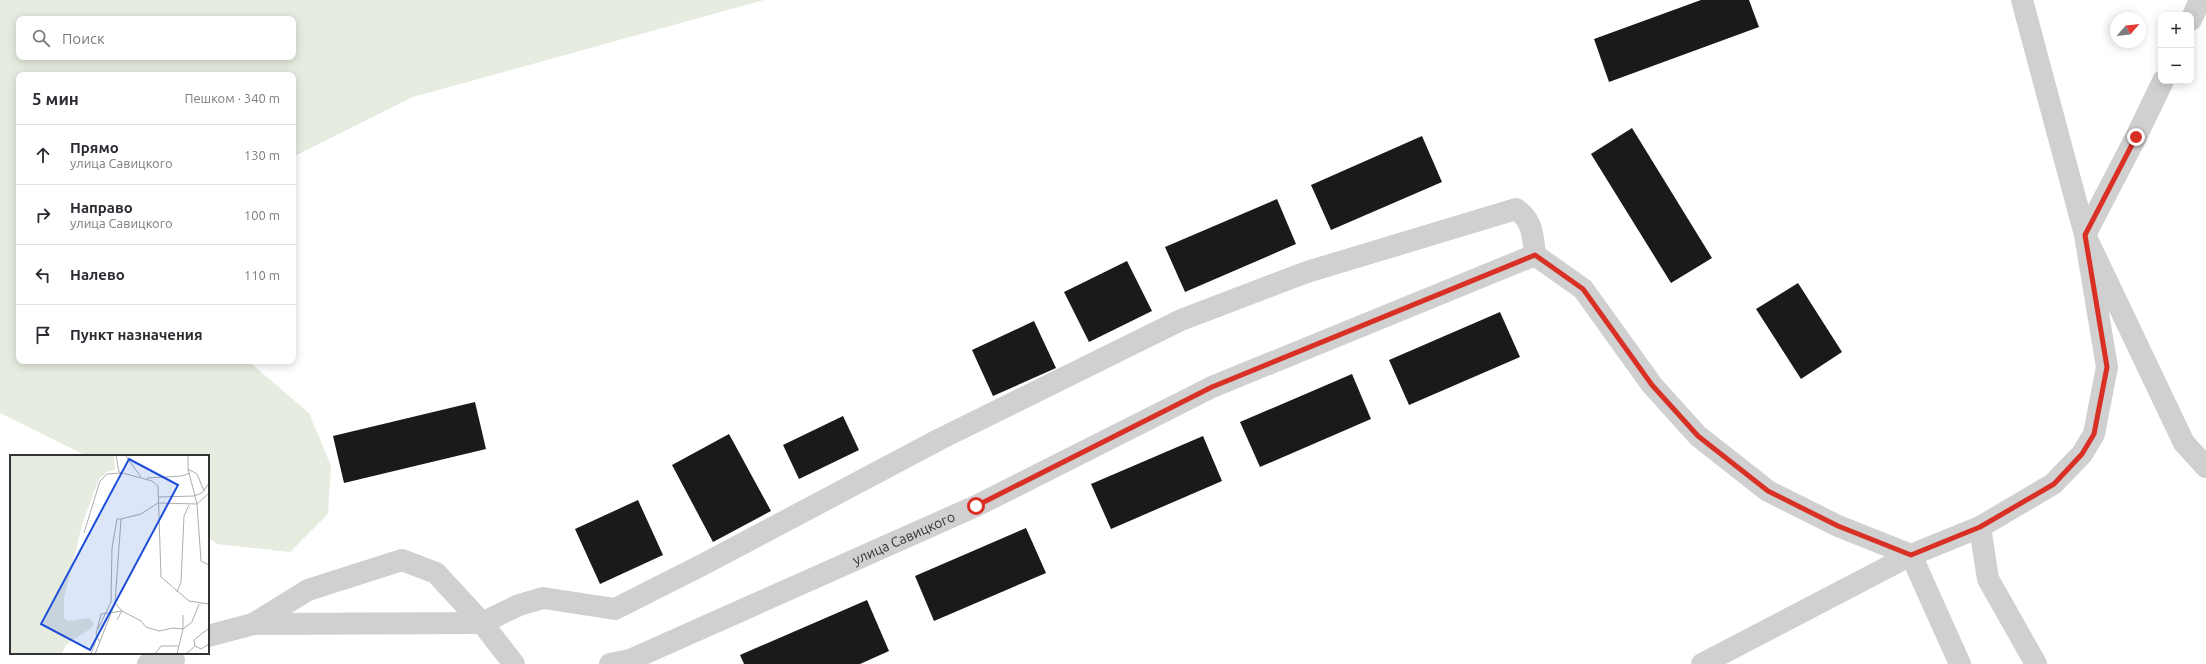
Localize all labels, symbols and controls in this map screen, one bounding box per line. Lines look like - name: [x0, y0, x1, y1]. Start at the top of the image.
- north arrow: [2110, 12, 2146, 48]
- map controls: [2158, 12, 2194, 84]
- button: +: [2158, 12, 2194, 48]
- search box: [16, 16, 296, 60]
- icon: search: [30, 27, 52, 49]
- text: Поиск: [62, 30, 105, 47]
- button: −: [2158, 48, 2194, 84]
- text: 5 мин: [32, 89, 79, 108]
- text: Пешком · 340 m: [184, 91, 280, 105]
- route end: [2127, 128, 2145, 146]
- text: Прямо: [70, 139, 119, 156]
- icon: ahead: [32, 144, 54, 166]
- text: 130 m: [244, 148, 280, 162]
- text: улица Савицкого: [70, 156, 173, 170]
- text: Направо: [70, 199, 133, 216]
- icon: right: [32, 204, 54, 226]
- text: 100 m: [244, 208, 280, 222]
- text: улица Савицкого: [70, 216, 173, 230]
- icon: left: [32, 264, 54, 286]
- text: Налево: [70, 266, 125, 283]
- text: 110 m: [244, 268, 280, 282]
- icon: arrive: [32, 324, 54, 346]
- text: Пункт назначения: [70, 326, 203, 343]
- inset map: [10, 455, 209, 654]
- route start: [967, 497, 985, 515]
- street label: улица Савицкого: [850, 508, 957, 568]

